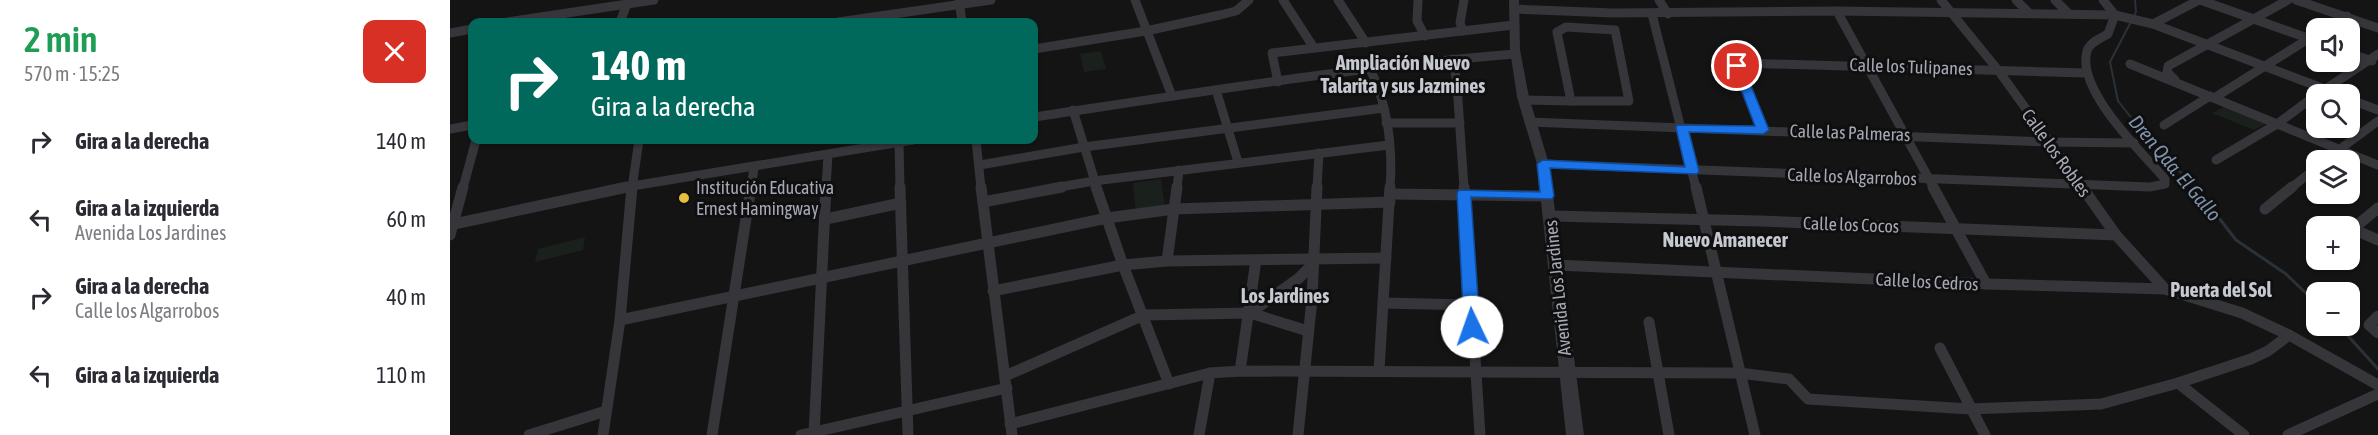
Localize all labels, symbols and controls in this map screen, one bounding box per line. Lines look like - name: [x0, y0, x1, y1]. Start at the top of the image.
- text: 2 min: [24, 18, 98, 60]
- map controls: [2306, 18, 2360, 336]
- button: sound: [2306, 18, 2360, 72]
- button: close: [363, 20, 426, 83]
- pin: [1711, 40, 1762, 91]
- text: 140 m: [591, 41, 686, 89]
- icon: right: [492, 42, 570, 120]
- icon: arrive: [1720, 49, 1753, 82]
- district label: Ampliación Nuevo Talarita y sus Jazmines: [1321, 51, 1485, 97]
- street label: Calle los Tulipanes: [1849, 54, 1973, 79]
- text: 570 m · 15:25: [24, 62, 120, 85]
- button: search: [2306, 84, 2360, 138]
- text: Gira a la derecha: [591, 91, 756, 122]
- street label: Calle los Robles: [2018, 105, 2095, 201]
- water label: Dren Qda. El Gallo: [2124, 110, 2226, 225]
- street label: Calle las Palmeras: [1789, 120, 1911, 145]
- icon: right: [24, 125, 57, 158]
- text: Gira a la derecha: [75, 128, 209, 154]
- text: 140 m: [376, 128, 426, 154]
- button: layers: [2306, 150, 2360, 204]
- street label: Calle los Algarrobos: [1787, 164, 1917, 189]
- place label: Institución Educativa Ernest Hamingway: [696, 177, 834, 219]
- marker: Institución Educativa Ernest Hamingway: [677, 191, 691, 205]
- text: Gira a la izquierda: [75, 195, 219, 221]
- icon: left: [24, 203, 57, 236]
- text: 60 m: [386, 206, 426, 232]
- street label: Calle los Cocos: [1802, 212, 1900, 237]
- button: +: [2306, 216, 2360, 270]
- street label: Avenida Los Jardines: [1540, 219, 1575, 357]
- text: Avenida Los Jardines: [75, 221, 226, 244]
- district label: Nuevo Amanecer: [1662, 228, 1789, 251]
- street label: Calle los Cedros: [1875, 268, 1979, 295]
- text: Gira a la derecha: [75, 273, 209, 299]
- district label: Puerta del Sol: [2170, 278, 2273, 301]
- icon: right: [24, 281, 57, 314]
- button: −: [2306, 282, 2360, 336]
- text: 40 m: [386, 284, 426, 310]
- district label: Los Jardines: [1241, 284, 1329, 307]
- position arrow: [1440, 295, 1504, 359]
- text: Calle los Algarrobos: [75, 299, 219, 322]
- icon: left: [24, 359, 57, 392]
- text: Gira a la izquierda: [75, 362, 219, 388]
- text: 110 m: [376, 362, 426, 388]

